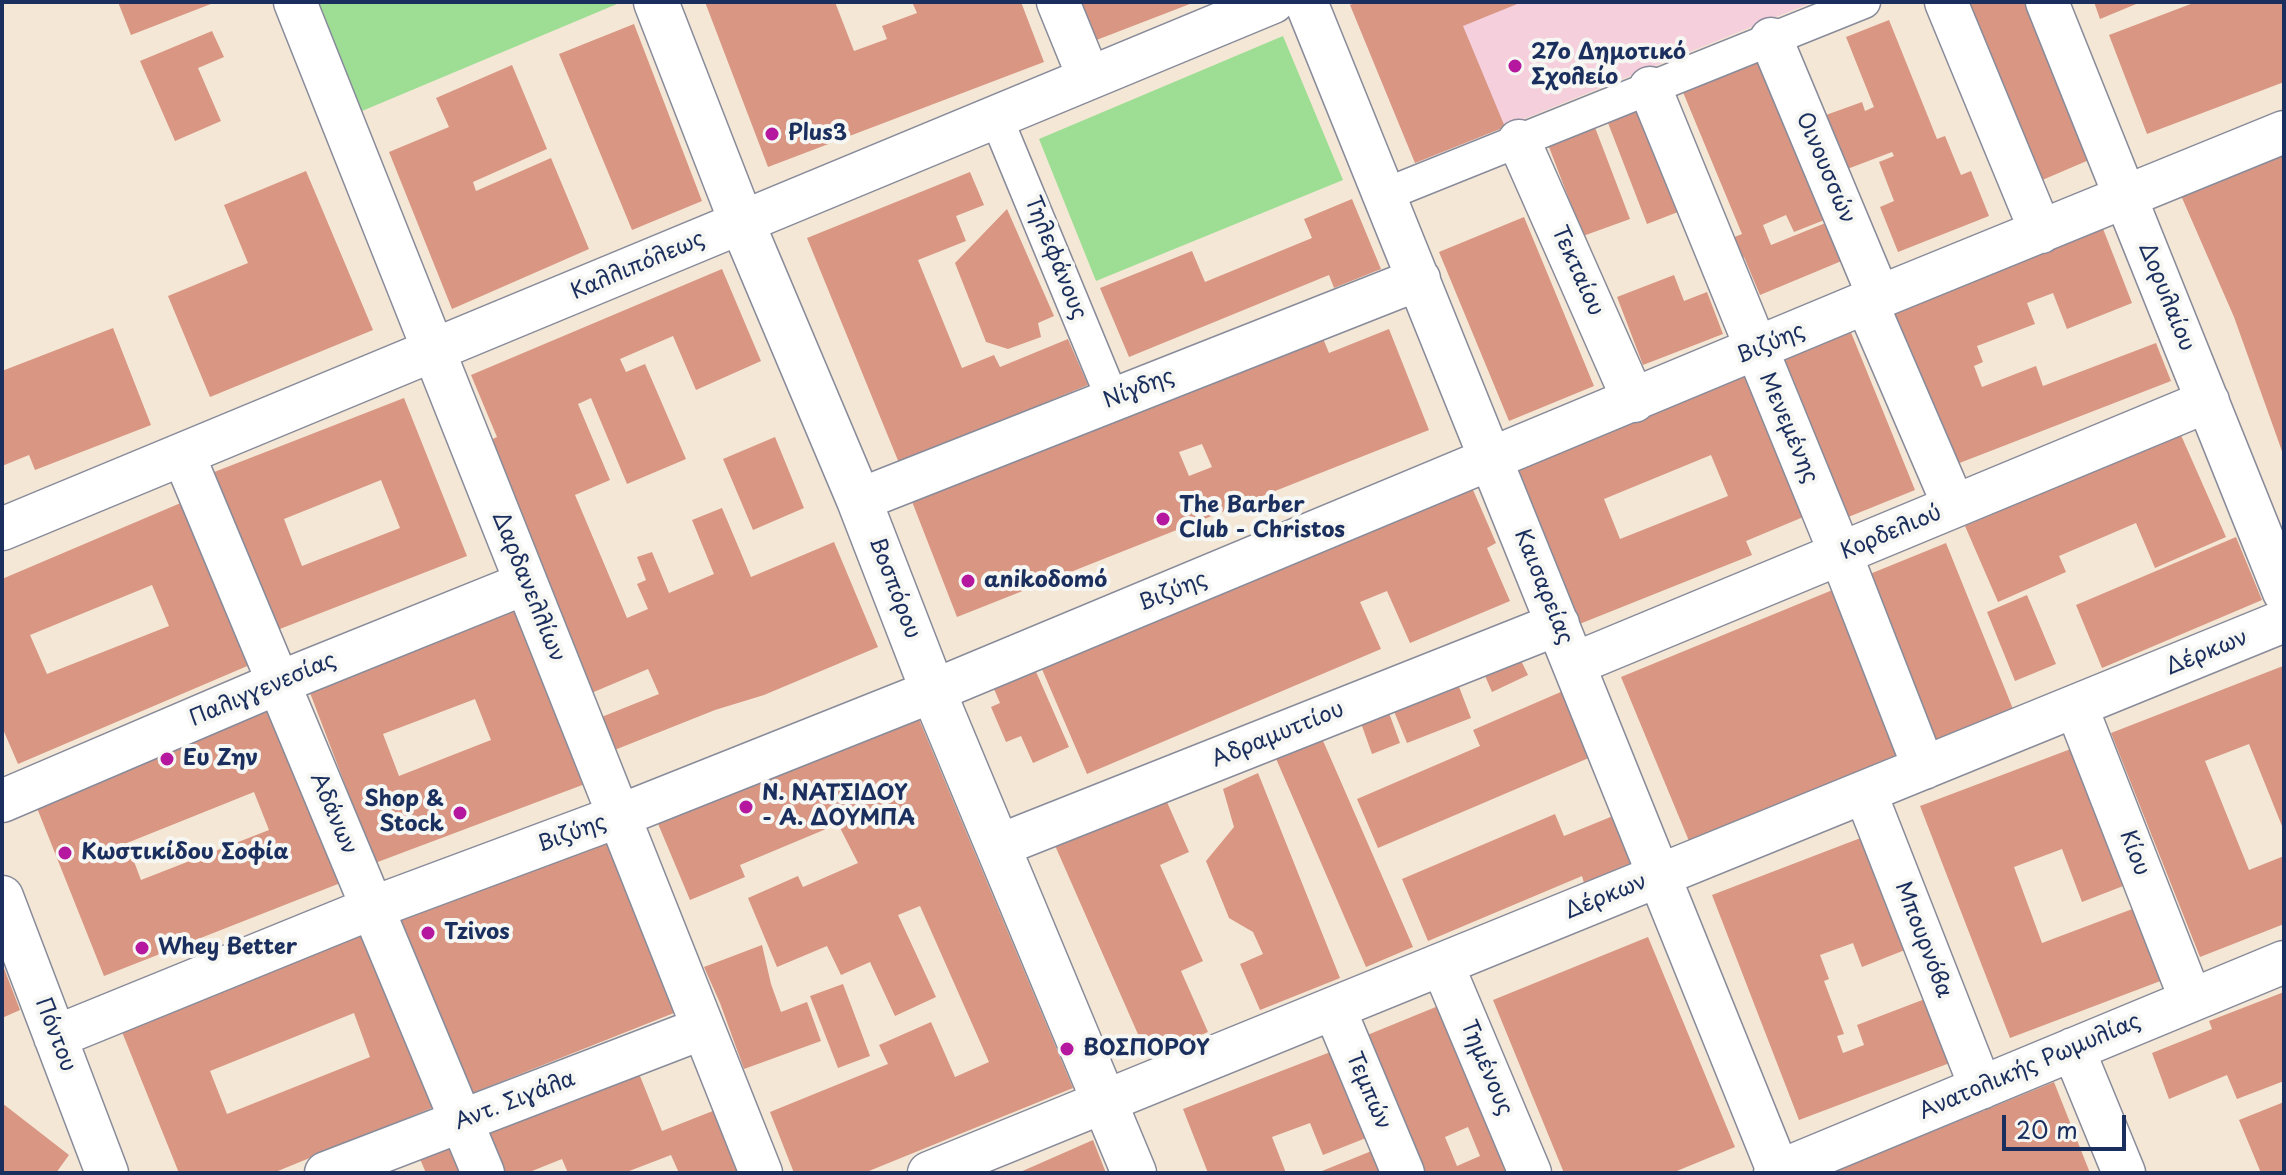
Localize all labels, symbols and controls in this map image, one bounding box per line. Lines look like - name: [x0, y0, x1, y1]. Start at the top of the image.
- place label: 27ο Δημοτικό Σχολείο: [1531, 40, 1686, 92]
- marker: 27ο Δημοτικό Σχολείο: [1506, 57, 1524, 75]
- street label: Οινουσσών: [1790, 108, 1860, 228]
- place label: Plus3: [788, 121, 847, 147]
- marker: Plus3: [763, 125, 781, 143]
- street label: Τηλεφάνους: [1018, 192, 1092, 324]
- street label: Τεκταίου: [1545, 222, 1609, 320]
- street label: Καλλιπόλεως: [567, 226, 709, 306]
- street label: Δορυλαίου: [2132, 239, 2200, 355]
- street label: Βιζύης: [1733, 318, 1809, 370]
- street label: Νίγδης: [1100, 363, 1178, 415]
- street label: Μενεμένης: [1753, 369, 1823, 487]
- place label: The Barber Club - Christos: [1179, 493, 1345, 544]
- street label: Κορδελιού: [1836, 500, 1946, 566]
- street label: Δαρδανελλίων: [486, 508, 570, 666]
- marker: The Barber Club - Christos: [1154, 510, 1172, 528]
- street label: Καισαρείας: [1508, 526, 1578, 648]
- street label: Βοσπόρου: [863, 534, 925, 642]
- street label: Βιζύης: [1135, 566, 1211, 618]
- place label: anikoδomό: [984, 568, 1107, 594]
- marker: anikoδomό: [959, 572, 977, 590]
- street label: Δέρκων: [2162, 625, 2252, 681]
- street label: Παλιγγενεσίας: [186, 647, 340, 733]
- street label: Αδραμυττίου: [1208, 696, 1348, 774]
- place label: Ευ Ζην: [183, 746, 258, 772]
- marker: Ευ Ζην: [158, 750, 176, 768]
- street label: Αδάνων: [304, 769, 362, 859]
- place label: Ν. ΝΑΤΣΙΔΟΥ - Α. ΔΟΥΜΠΑ: [762, 781, 915, 832]
- place label: Shop & Stock: [364, 787, 444, 838]
- marker: Ν. ΝΑΤΣΙΔΟΥ - Α. ΔΟΥΜΠΑ: [737, 798, 755, 816]
- marker: Shop & Stock: [451, 804, 469, 822]
- street label: Βιζύης: [534, 809, 610, 859]
- street label: Κίου: [2113, 826, 2155, 880]
- place label: Κωστικίδου Σοφία: [81, 840, 289, 866]
- marker: Κωστικίδου Σοφία: [56, 844, 74, 862]
- street label: Δέρκων: [1561, 869, 1651, 925]
- street label: Μπουρνόβα: [1889, 878, 1957, 1002]
- place label: Tzivos: [444, 920, 510, 946]
- marker: Tzivos: [419, 924, 437, 942]
- place label: Whey Better: [158, 935, 297, 961]
- marker: Whey Better: [133, 939, 151, 957]
- street label: Πόντου: [29, 994, 81, 1076]
- street label: Ανατολικής Ρωμυλίας: [1915, 1008, 2145, 1126]
- street label: Τημένους: [1454, 1017, 1518, 1119]
- place label: ΒΟΣΠΟΡΟΥ: [1083, 1036, 1209, 1062]
- marker: ΒΟΣΠΟΡΟΥ: [1058, 1040, 1076, 1058]
- street label: Τεμπών: [1340, 1048, 1396, 1134]
- street label: Αντ. Σιγάλα: [451, 1066, 579, 1136]
- scale bar: [2006, 1099, 2130, 1149]
- text: 20 m: [2016, 1111, 2078, 1147]

